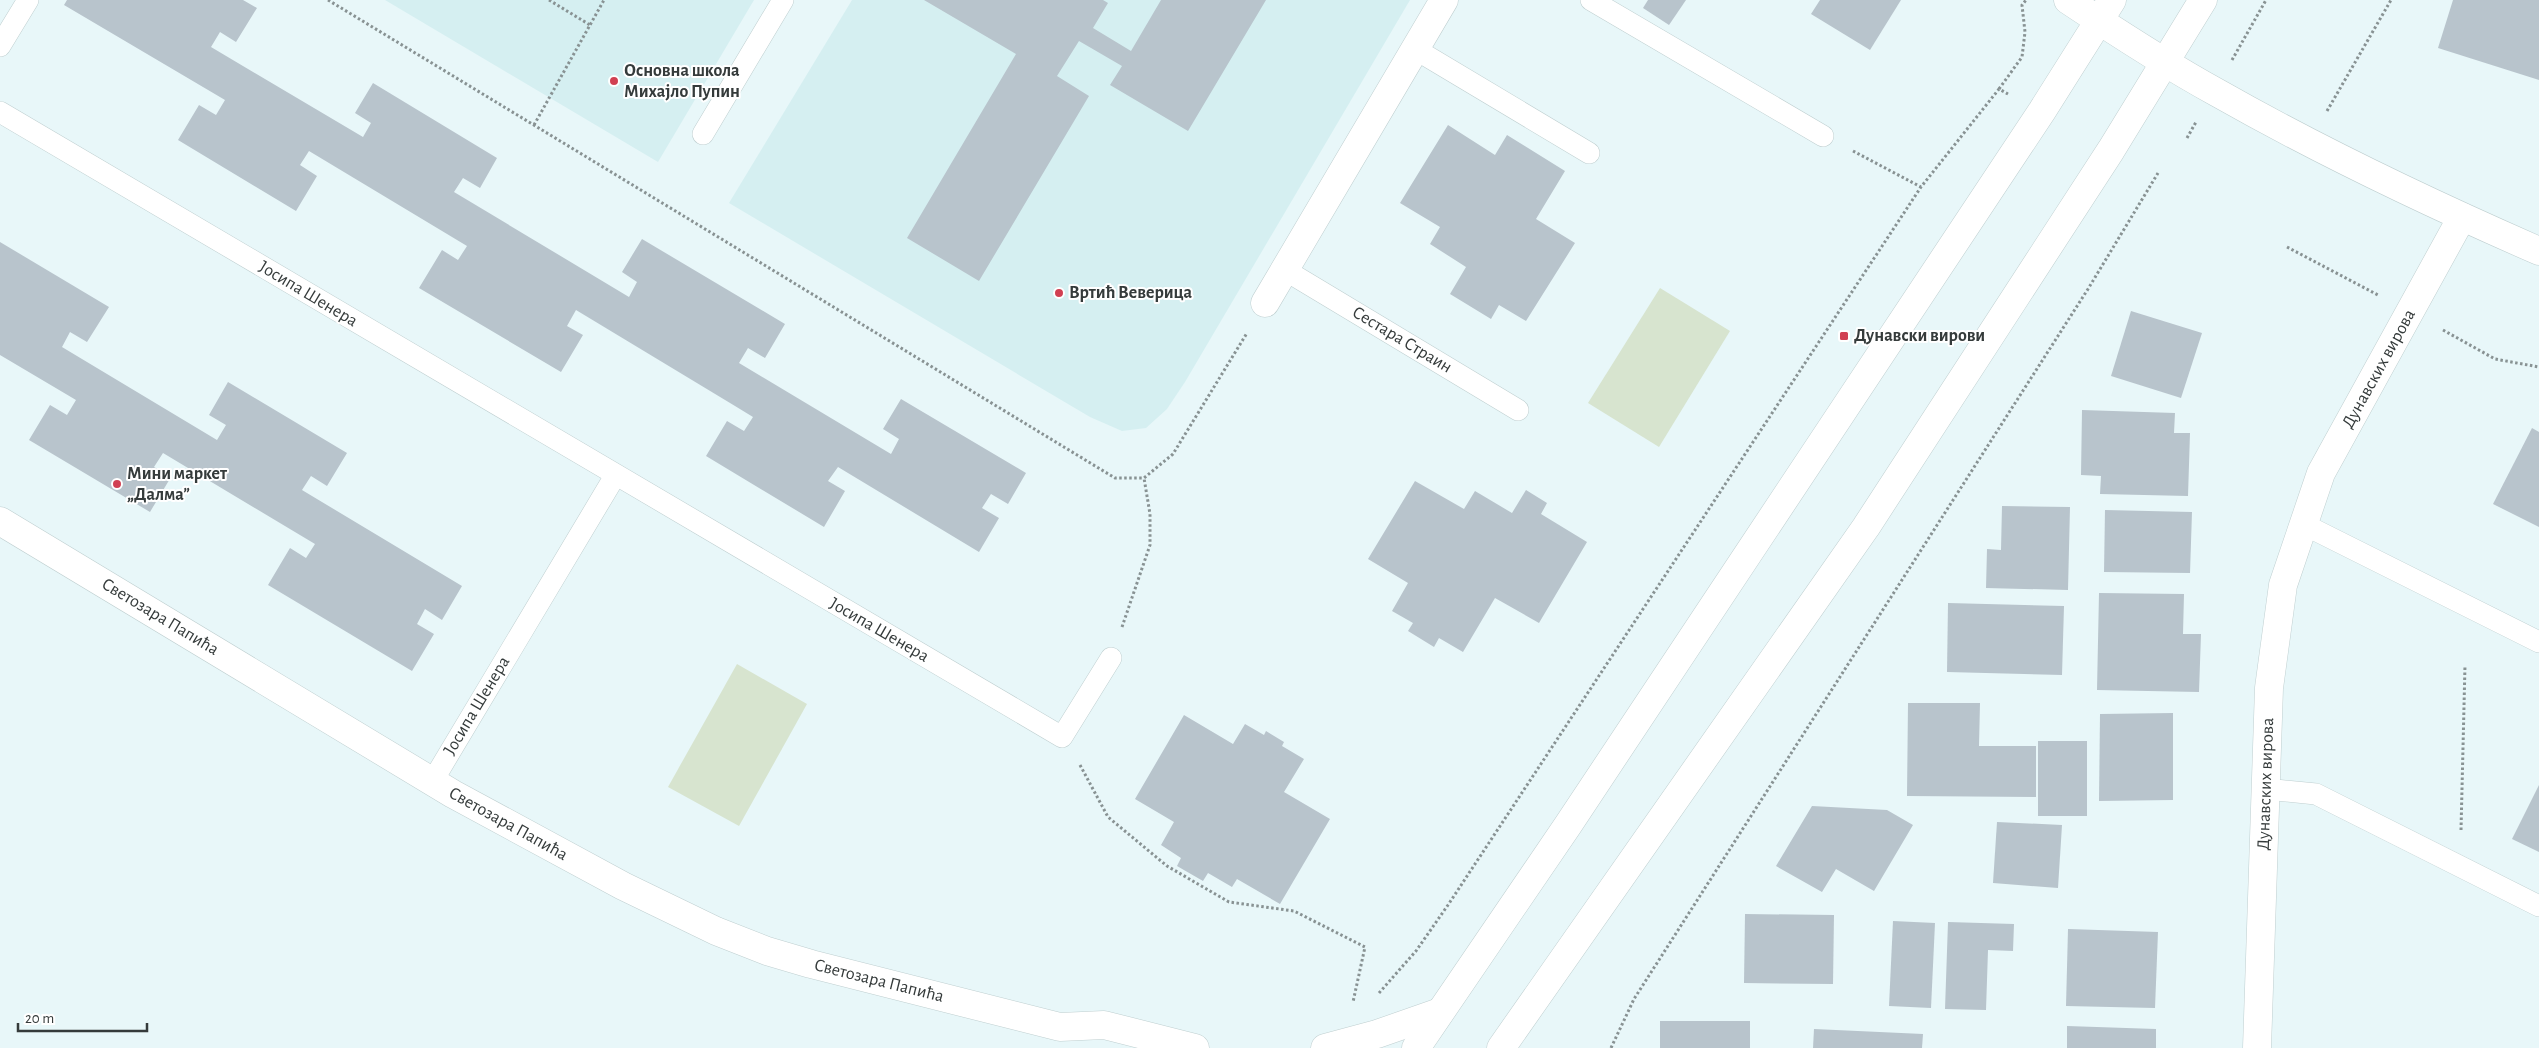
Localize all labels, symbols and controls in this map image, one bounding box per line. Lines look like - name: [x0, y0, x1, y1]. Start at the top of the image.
- place label: Основна школа Михајло Пупин: [624, 62, 740, 101]
- marker: Основна школа Михајло Пупин: [608, 75, 620, 87]
- street label: Јосипа Шенера: [255, 258, 361, 330]
- place label: Вртић Веверица: [1069, 284, 1193, 302]
- marker: Вртић Веверица: [1053, 287, 1065, 299]
- street label: Сестара Страин: [1349, 303, 1455, 377]
- street label: Дунавских вирова: [2339, 307, 2419, 431]
- place label: Дунавски вирови: [1854, 327, 1985, 345]
- marker: Дунавски вирови: [1838, 330, 1850, 342]
- place label: Мини маркет „Далма”: [127, 465, 228, 504]
- marker: Мини маркет „Далма”: [111, 478, 123, 490]
- street label: Светозара Папића: [98, 575, 222, 659]
- street label: Јосипа Шенера: [826, 594, 932, 666]
- street label: Јосипа Шенера: [441, 653, 513, 759]
- street label: Дунавских вирова: [2255, 717, 2277, 851]
- street label: Светозара Папића: [445, 784, 571, 864]
- street label: Светозара Папића: [812, 956, 946, 1006]
- scale bar: [18, 1000, 146, 1032]
- text: 20 m: [25, 1011, 54, 1026]

